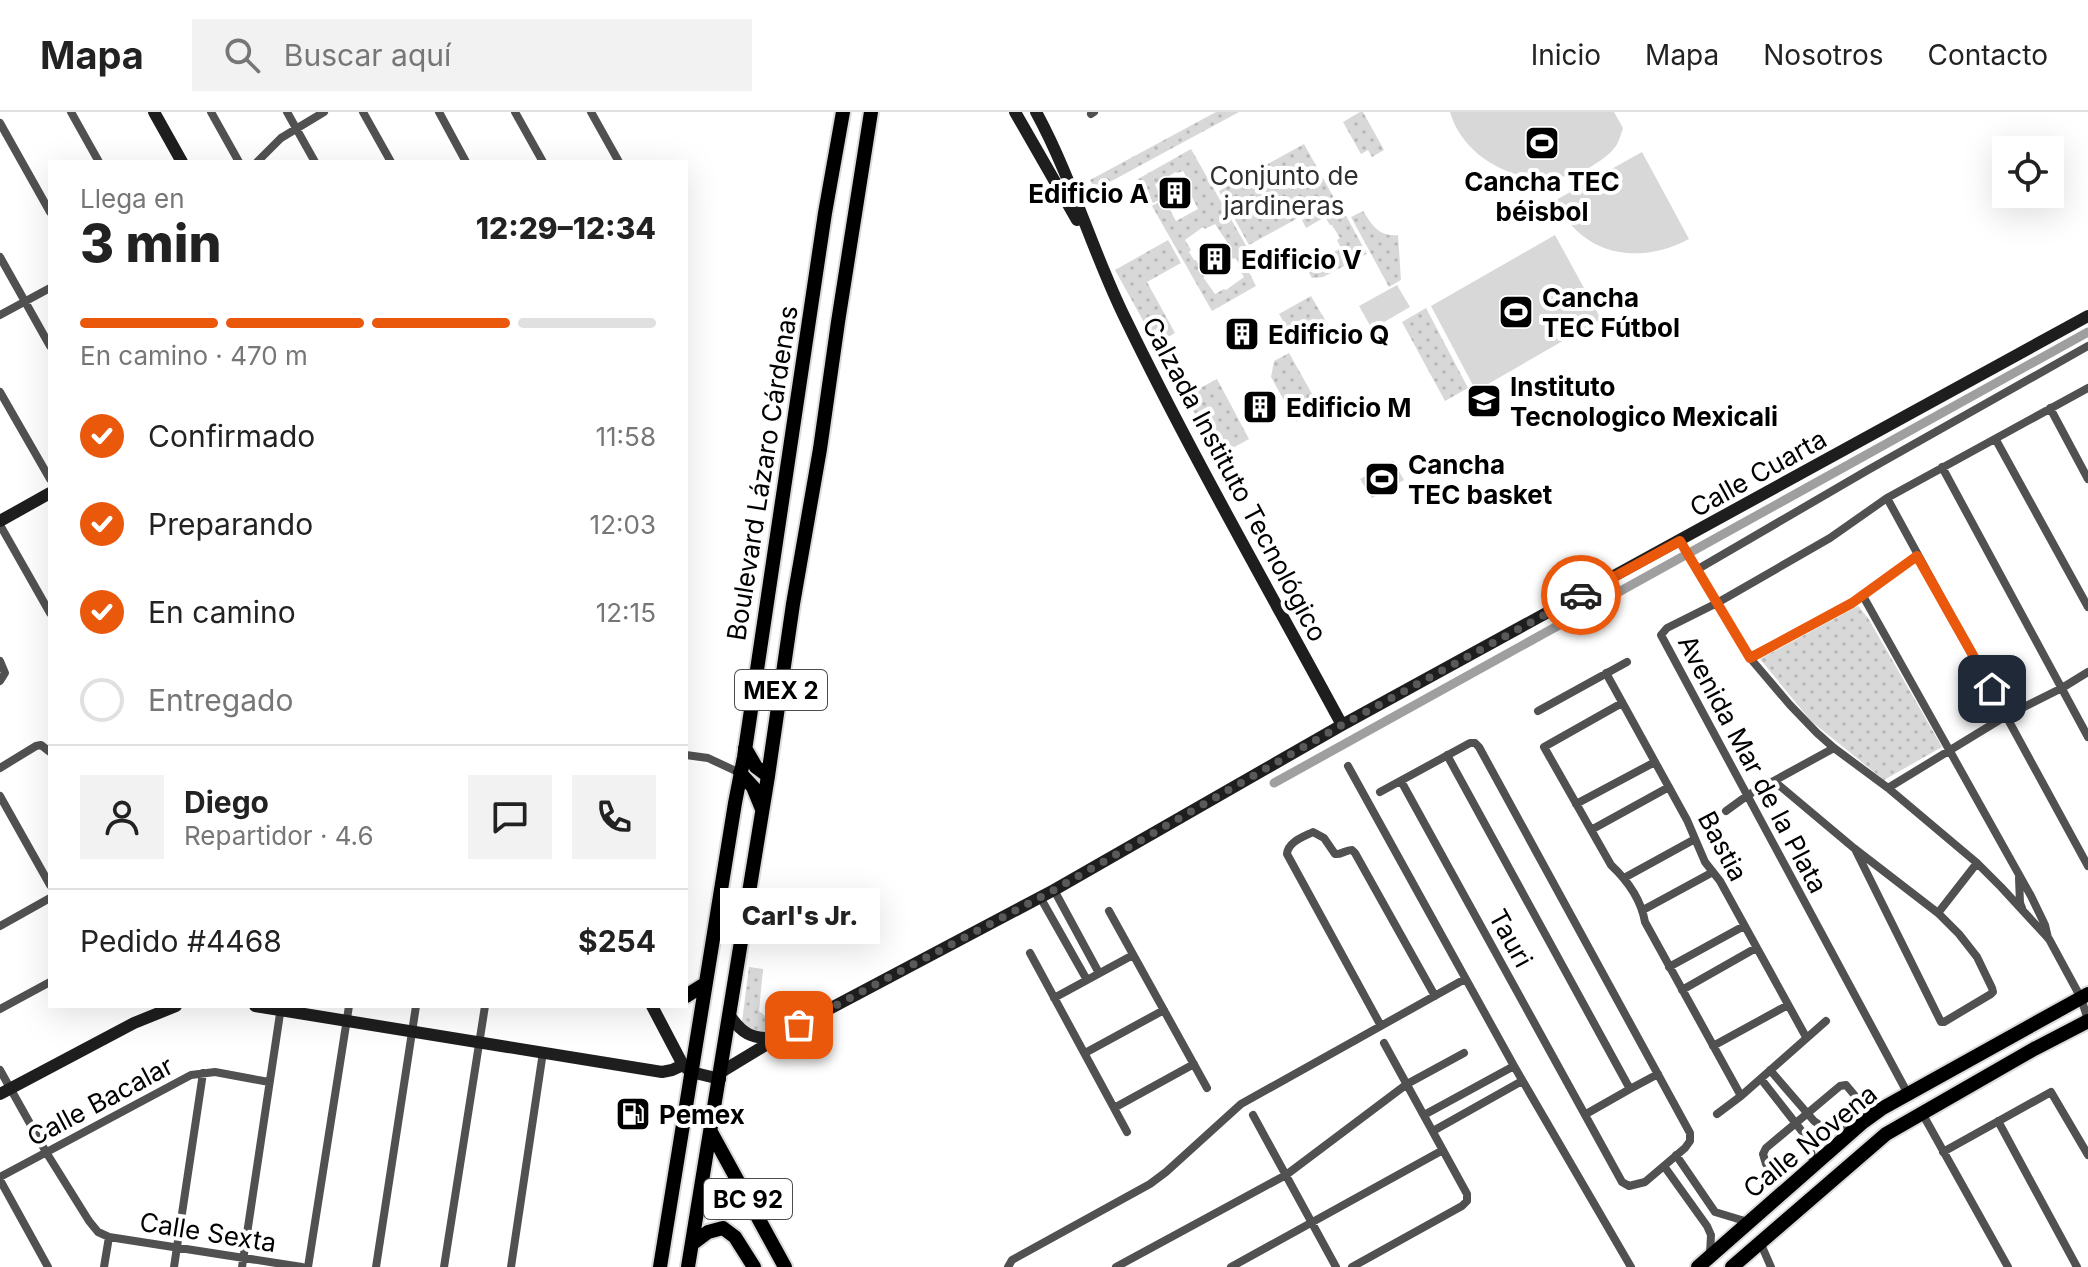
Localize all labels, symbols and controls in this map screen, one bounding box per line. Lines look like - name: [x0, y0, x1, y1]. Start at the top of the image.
- search box: [192, 19, 752, 91]
- text: Mapa: [40, 32, 144, 78]
- icon: search: [220, 33, 264, 77]
- text: Buscar aquí: [284, 37, 451, 73]
- text: Inicio: [1531, 38, 1601, 72]
- text: Mapa: [1645, 38, 1719, 72]
- text: Nosotros: [1763, 38, 1884, 72]
- text: Contacto: [1928, 38, 2048, 72]
- sports icon: Cancha TEC béisbol: [1523, 124, 1561, 162]
- map controls: [1992, 136, 2064, 208]
- button: locate: [1992, 136, 2064, 208]
- park label: Conjunto de jardineras: [1209, 160, 1359, 221]
- place label: Cancha TEC béisbol: [1464, 166, 1620, 227]
- building icon: Edificio A: [1156, 174, 1194, 212]
- place label: Edificio A: [1028, 178, 1149, 209]
- text: Llega en: [80, 183, 185, 214]
- text: 12:29–12:34: [476, 210, 656, 246]
- text: 3 min: [80, 212, 222, 275]
- building icon: Edificio V: [1196, 240, 1234, 278]
- place label: Edificio V: [1241, 244, 1362, 275]
- place label: Cancha TEC Fútbol: [1542, 282, 1680, 343]
- sports icon: Cancha TEC Fútbol: [1497, 293, 1535, 331]
- street label: Boulevard Lázaro Cárdenas: [720, 303, 804, 643]
- street label: Calzada Instituto Tecnológico: [1136, 312, 1334, 646]
- building icon: Edificio Q: [1223, 315, 1261, 353]
- place label: Edificio Q: [1268, 319, 1389, 350]
- text: En camino · 470 m: [80, 340, 308, 371]
- place label: Instituto Tecnologico Mexicali: [1510, 371, 1778, 432]
- school or university icon: Instituto Tecnologico Mexicali: [1465, 382, 1503, 420]
- building icon: Edificio M: [1241, 388, 1279, 426]
- place label: Edificio M: [1286, 392, 1412, 423]
- icon: check: [80, 414, 124, 458]
- text: Confirmado: [148, 418, 315, 454]
- text: 11:58: [595, 421, 656, 452]
- street label: Calle Cuarta: [1684, 423, 1832, 523]
- place label: Cancha TEC basket: [1408, 449, 1553, 510]
- sports icon: Cancha TEC basket: [1363, 460, 1401, 498]
- icon: check: [80, 502, 124, 546]
- text: Preparando: [148, 506, 313, 542]
- text: 12:03: [590, 509, 656, 540]
- courier: [1541, 555, 1621, 635]
- icon: car: [1559, 573, 1603, 617]
- icon: check: [80, 590, 124, 634]
- text: En camino: [148, 594, 296, 630]
- text: 12:15: [596, 597, 656, 628]
- street label: Avenida Mar de la Plata: [1672, 630, 1834, 898]
- pin: [1958, 655, 2026, 723]
- icon: home: [1970, 667, 2014, 711]
- road number: MEX 2: [735, 670, 827, 710]
- text: Entregado: [148, 682, 293, 718]
- button: person: [80, 775, 164, 859]
- button: chat: [468, 775, 552, 859]
- button: phone: [572, 775, 656, 859]
- text: Diego: [184, 784, 269, 820]
- street label: Bastia: [1692, 806, 1754, 886]
- text: Repartidor · 4.6: [184, 820, 374, 851]
- callout: Carl's Jr.: [719, 889, 879, 945]
- text: Carl's Jr.: [742, 900, 858, 931]
- street label: Tauri: [1483, 904, 1539, 972]
- text: Pedido #4468: [80, 923, 282, 959]
- text: $254: [578, 923, 656, 959]
- pin: [765, 991, 833, 1059]
- icon: bag: [777, 1003, 821, 1047]
- street label: Calle Bacalar: [22, 1050, 178, 1152]
- street label: Calle Novena: [1737, 1078, 1883, 1204]
- fuel station icon: Pemex: [614, 1095, 652, 1133]
- place label: Pemex: [659, 1099, 745, 1130]
- road number: BC 92: [704, 1179, 792, 1219]
- street label: Calle Sexta: [137, 1206, 279, 1258]

